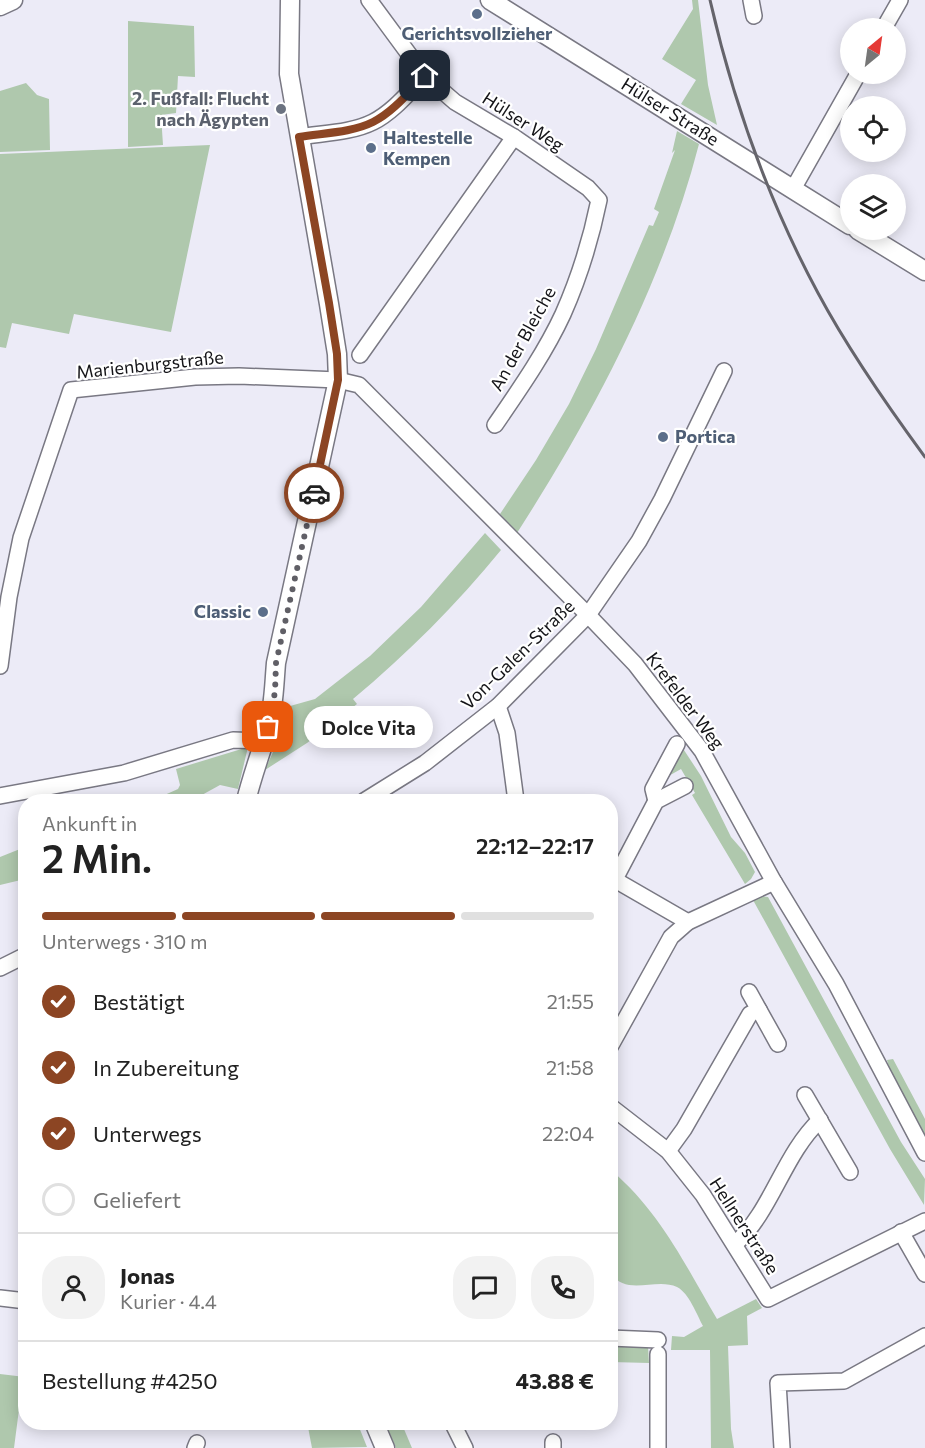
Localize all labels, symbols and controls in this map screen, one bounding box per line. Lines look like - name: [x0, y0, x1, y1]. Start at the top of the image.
- marker: Gerichtsvollzieher: [470, 7, 484, 21]
- north arrow: [840, 18, 906, 84]
- map controls: [840, 18, 906, 240]
- place label: Gerichtsvollzieher: [401, 22, 553, 44]
- pin: [399, 50, 450, 101]
- icon: home: [408, 59, 441, 92]
- street label: Hülser Straße: [618, 72, 723, 150]
- place label: 2. Fußfall: Flucht nach Ägypten: [132, 87, 269, 130]
- street label: Hülser Weg: [479, 87, 569, 156]
- button: locate: [840, 96, 906, 162]
- marker: 2. Fußfall: Flucht nach Ägypten: [274, 102, 288, 116]
- place label: Haltestelle Kempen: [383, 126, 472, 169]
- marker: Haltestelle Kempen: [364, 141, 378, 155]
- button: layers: [840, 174, 906, 240]
- street label: An der Bleiche: [484, 283, 560, 394]
- street label: Marienburgstraße: [75, 345, 225, 383]
- place label: Portica: [675, 425, 735, 447]
- marker: Portica: [656, 430, 670, 444]
- courier: [284, 463, 344, 523]
- icon: car: [298, 477, 331, 510]
- street label: Von-Galen-Straße: [456, 595, 579, 714]
- place label: Classic: [194, 600, 251, 622]
- marker: Classic: [256, 605, 270, 619]
- street label: Krefelder Weg: [642, 647, 730, 754]
- pin: [242, 701, 293, 752]
- callout: Dolce Vita: [304, 706, 433, 748]
- icon: bag: [251, 710, 284, 743]
- text: Dolce Vita: [321, 715, 416, 739]
- text: Ankunft in: [42, 811, 137, 835]
- text: 22:12–22:17: [476, 832, 594, 859]
- text: 2 Min.: [42, 833, 152, 881]
- text: Unterwegs · 310 m: [42, 929, 207, 953]
- icon: check: [42, 985, 75, 1018]
- text: Bestätigt: [93, 988, 185, 1015]
- text: 21:55: [547, 989, 594, 1013]
- icon: check: [42, 1051, 75, 1084]
- text: In Zubereitung: [93, 1054, 239, 1081]
- text: 21:58: [546, 1055, 594, 1079]
- icon: check: [42, 1117, 75, 1150]
- text: Unterwegs: [93, 1120, 202, 1147]
- text: 22:04: [542, 1121, 594, 1145]
- street label: Hellnerstraße: [705, 1173, 784, 1278]
- text: Geliefert: [93, 1186, 181, 1213]
- button: person: [42, 1256, 105, 1319]
- button: chat: [453, 1256, 516, 1319]
- button: phone: [531, 1256, 594, 1319]
- text: Jonas: [120, 1262, 175, 1289]
- text: Kurier · 4.4: [120, 1289, 217, 1313]
- text: Bestellung #4250: [42, 1367, 218, 1394]
- text: 43.88 €: [516, 1367, 594, 1394]

